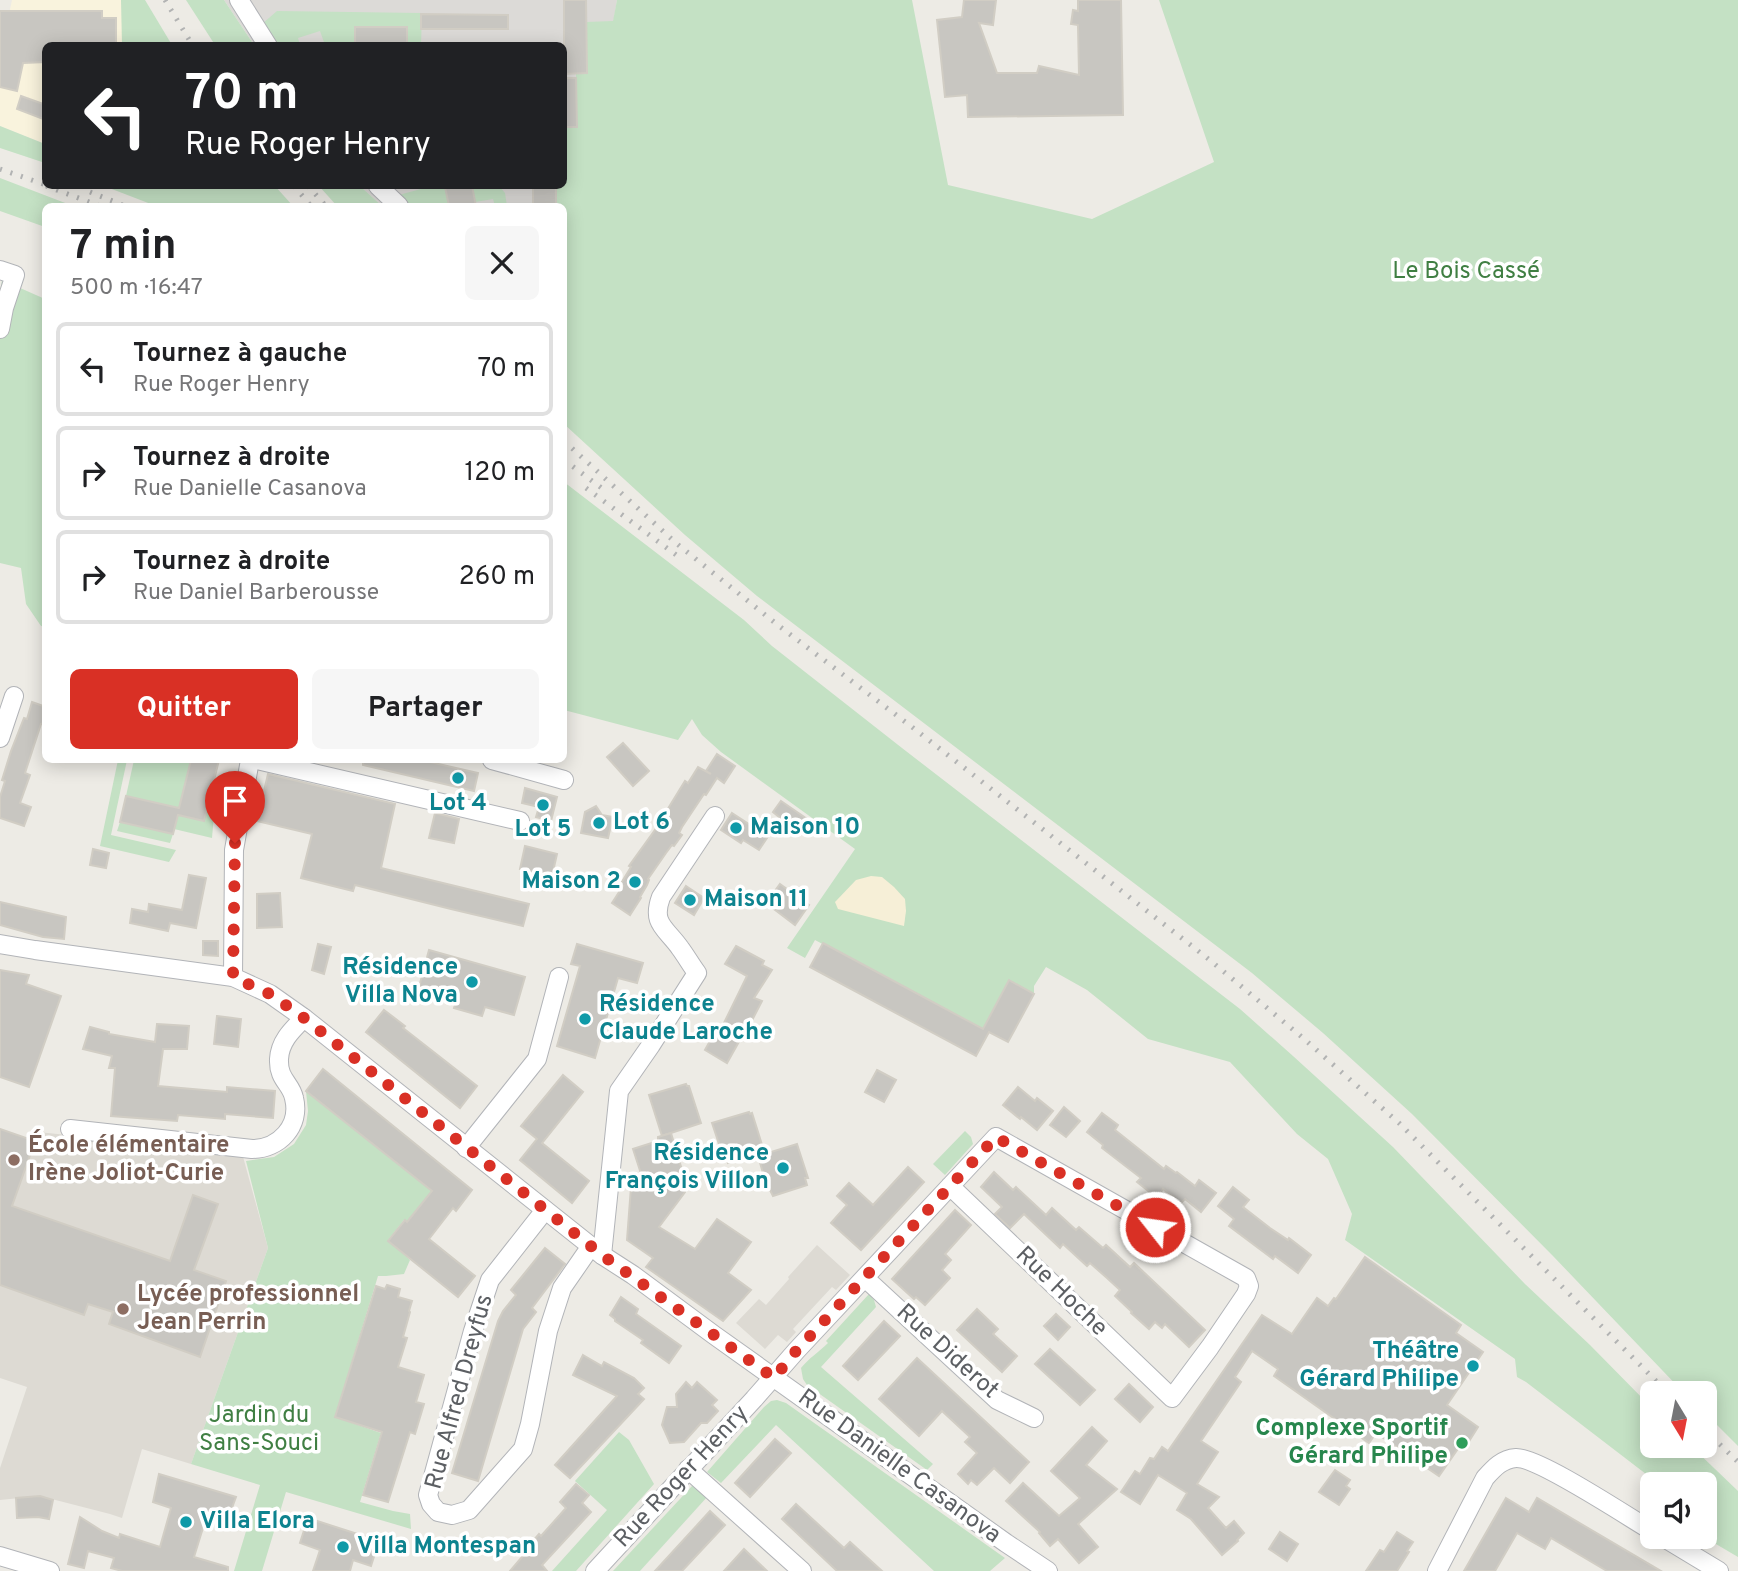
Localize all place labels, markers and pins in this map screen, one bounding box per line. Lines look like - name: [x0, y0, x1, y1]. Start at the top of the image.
- marker: Lot 4: [450, 770, 466, 786]
- pin: [205, 771, 265, 843]
- place label: Lot 4: [429, 789, 487, 819]
- marker: Lot 5: [535, 797, 551, 813]
- place label: Lot 6: [613, 808, 670, 838]
- place label: Maison 10: [750, 813, 860, 843]
- place label: Lot 5: [514, 815, 572, 845]
- marker: Lot 6: [591, 815, 607, 831]
- marker: Maison 10: [728, 820, 744, 836]
- place label: Maison 2: [522, 867, 621, 897]
- marker: Maison 2: [627, 874, 643, 890]
- place label: Maison 11: [704, 885, 808, 915]
- marker: Maison 11: [682, 892, 698, 908]
- place label: Résidence Villa Nova: [342, 953, 458, 1011]
- marker: Résidence Villa Nova: [464, 974, 480, 990]
- place label: Résidence Claude Laroche: [599, 990, 773, 1048]
- marker: Résidence Claude Laroche: [577, 1011, 593, 1027]
- place label: École élémentaire Irène Joliot-Curie: [28, 1129, 229, 1189]
- place label: Résidence François Villon: [605, 1139, 769, 1197]
- marker: École élémentaire Irène Joliot-Curie: [6, 1152, 22, 1168]
- marker: Résidence François Villon: [775, 1160, 791, 1176]
- place label: Lycée professionnel Jean Perrin: [137, 1280, 359, 1338]
- marker: Lycée professionnel Jean Perrin: [115, 1301, 131, 1317]
- place label: Théâtre Gérard Philipe: [1299, 1337, 1459, 1395]
- marker: Théâtre Gérard Philipe: [1465, 1358, 1481, 1374]
- place label: Complexe Sportif Gérard Philipe: [1255, 1414, 1448, 1472]
- marker: Complexe Sportif Gérard Philipe: [1454, 1435, 1470, 1451]
- place label: Villa Elora: [200, 1507, 315, 1537]
- marker: Villa Elora: [178, 1514, 194, 1530]
- place label: Villa Montespan: [357, 1532, 536, 1562]
- marker: Villa Montespan: [335, 1539, 351, 1555]

